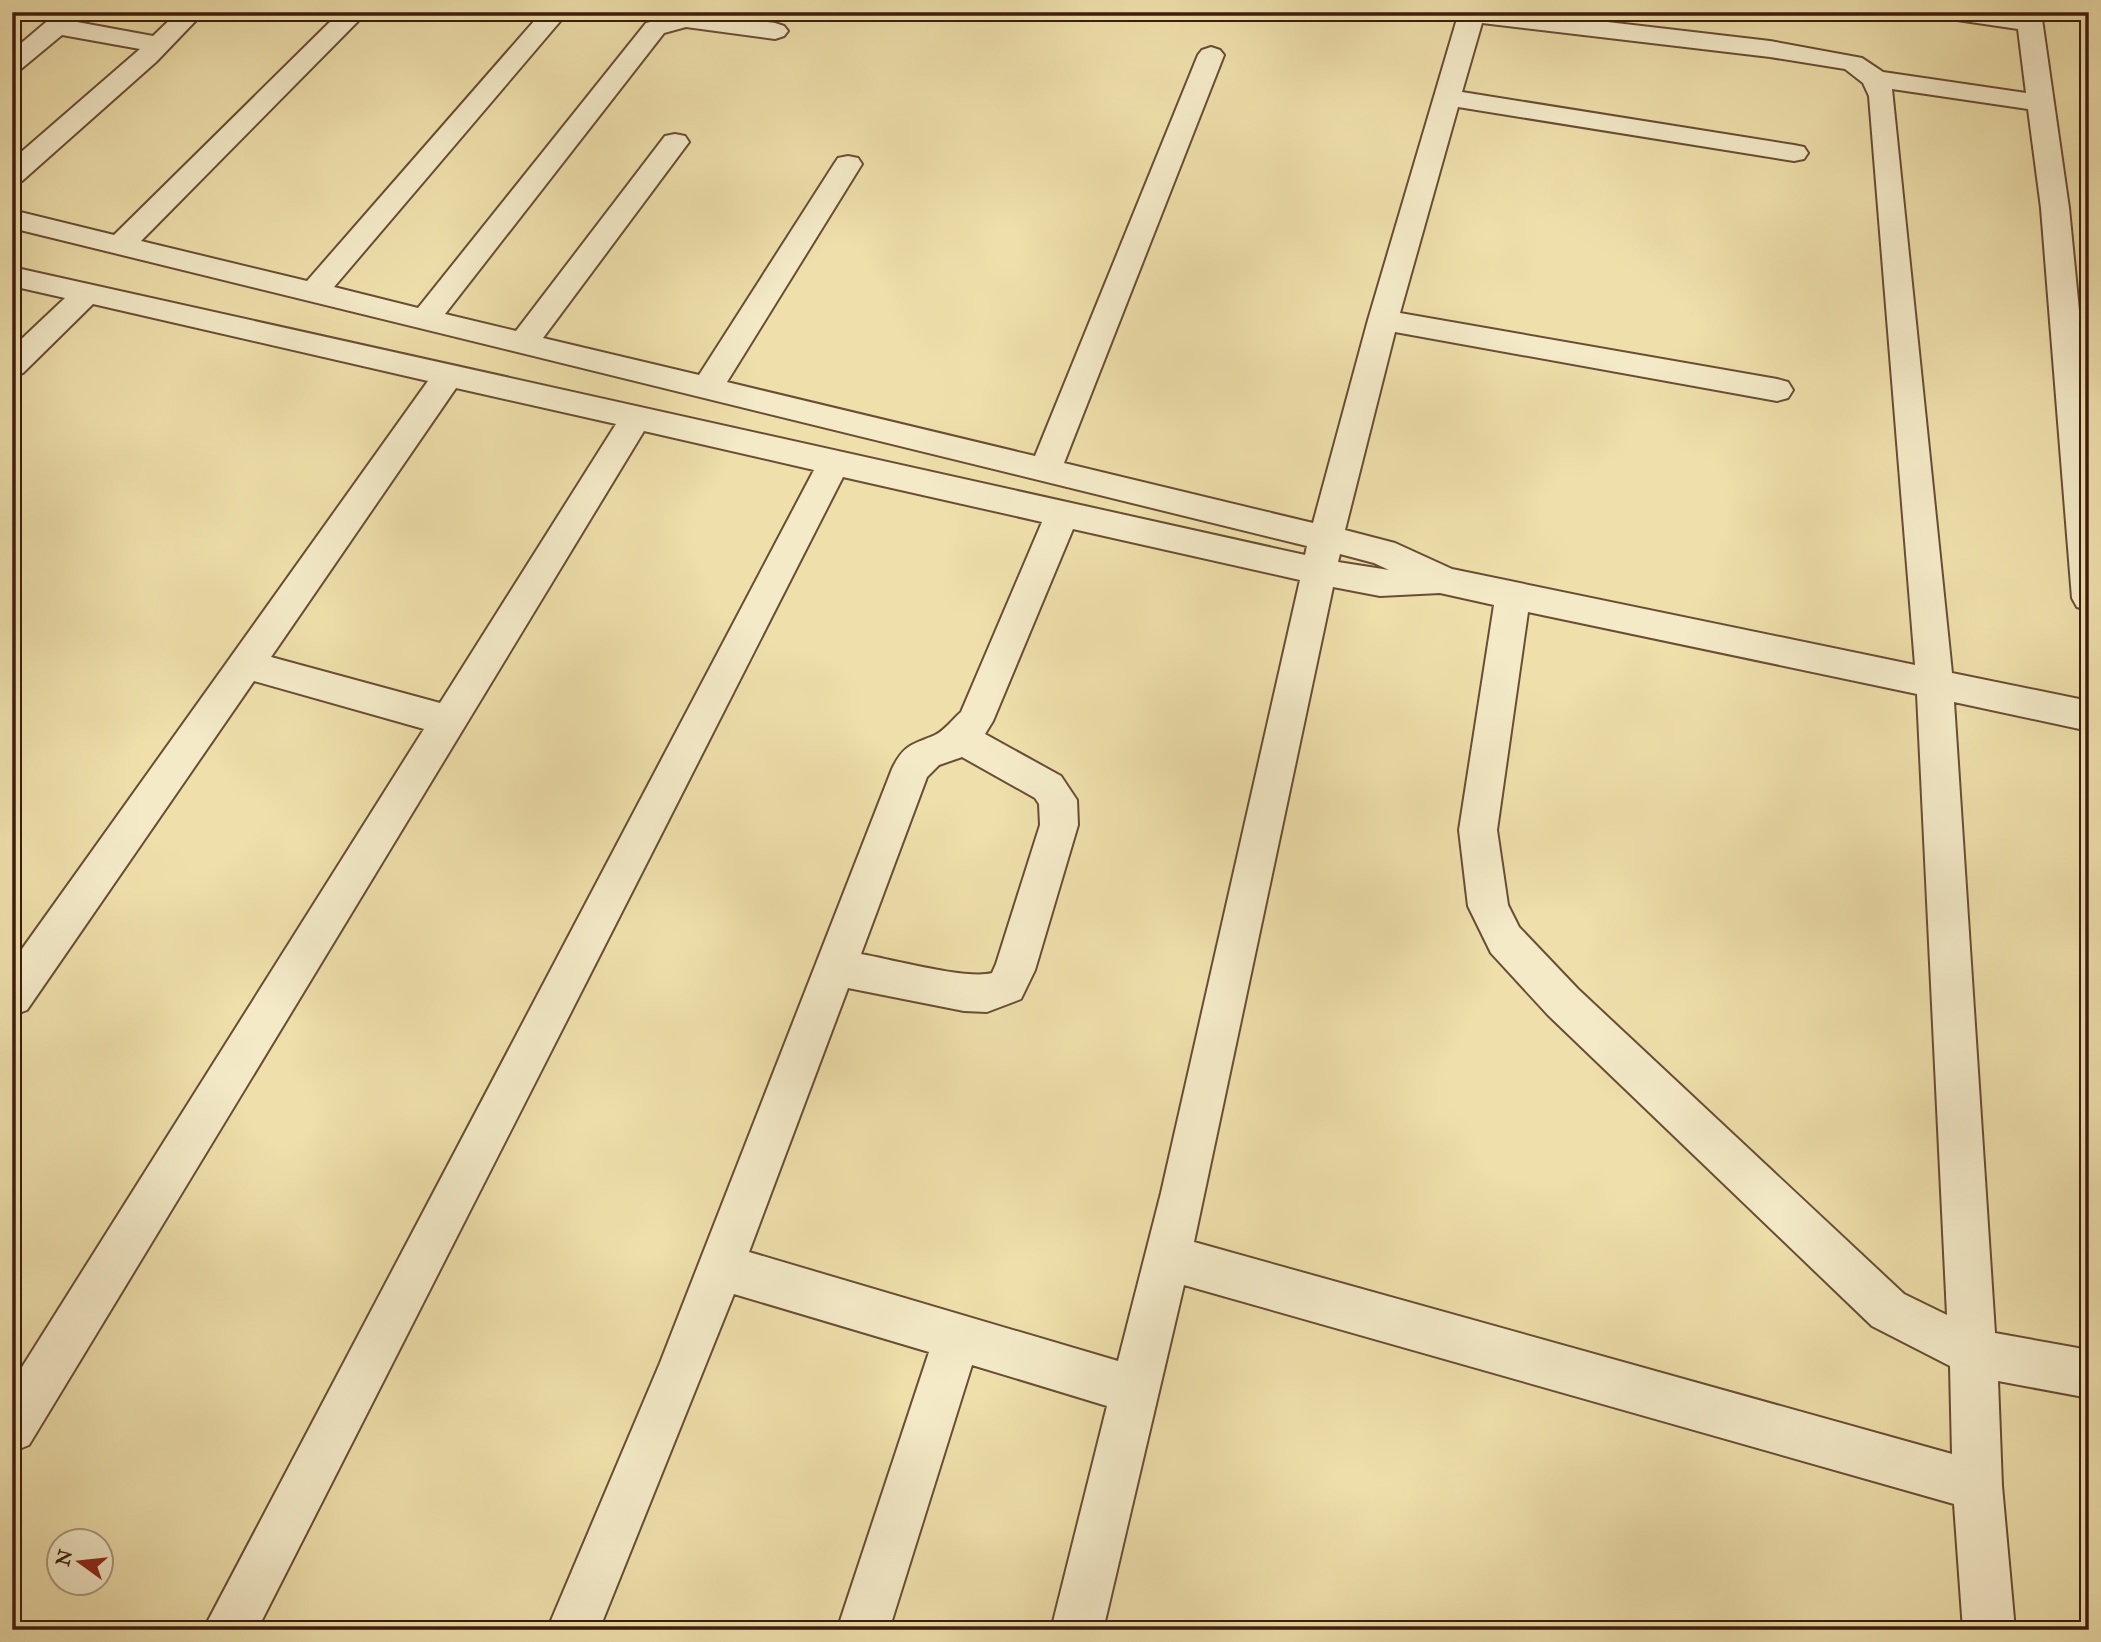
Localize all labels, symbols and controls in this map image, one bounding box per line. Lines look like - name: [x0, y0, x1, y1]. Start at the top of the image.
- north arrow: [46, 1526, 116, 1596]
- text: N: [51, 1547, 77, 1568]

